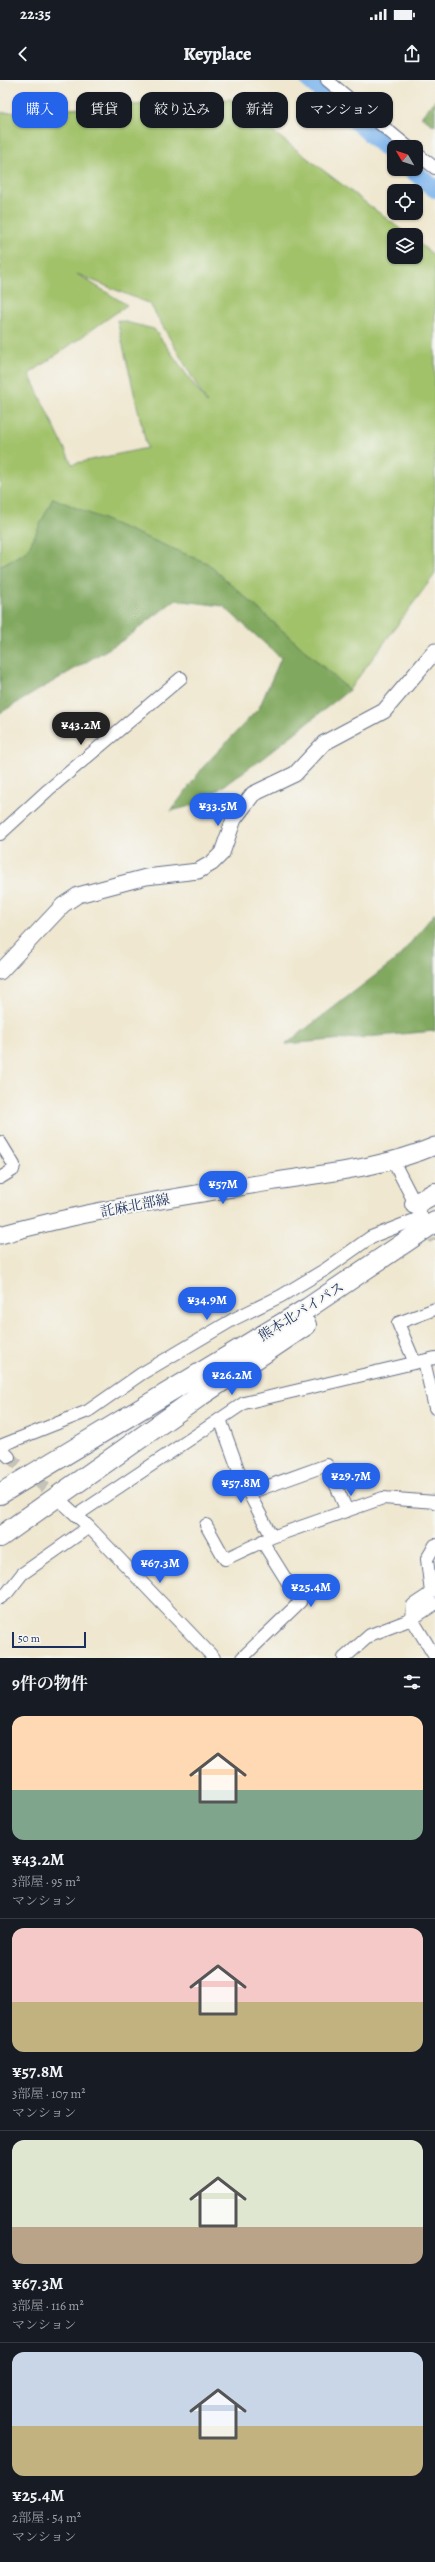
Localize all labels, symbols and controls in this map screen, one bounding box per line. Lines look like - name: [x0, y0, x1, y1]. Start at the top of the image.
- text: 22:35: [20, 4, 51, 24]
- text: Keyplace: [183, 42, 252, 66]
- icon: back: [12, 43, 34, 65]
- icon: share: [401, 43, 423, 65]
- chip: 購入: [12, 92, 68, 128]
- chip: 賃貸: [76, 92, 132, 128]
- chip: 絞り込み: [140, 92, 224, 128]
- chip: 新着: [232, 92, 288, 128]
- chip: マンション: [296, 92, 393, 128]
- north arrow: [387, 140, 423, 176]
- map controls: [387, 140, 423, 264]
- button: locate: [387, 184, 423, 220]
- button: layers: [387, 228, 423, 264]
- pin: ¥43.2M: [48, 712, 114, 746]
- text: ¥43.2M: [61, 716, 101, 733]
- pin: ¥33.5M: [185, 793, 251, 827]
- text: ¥33.5M: [199, 797, 237, 814]
- pin: ¥57M: [199, 1171, 247, 1205]
- text: ¥57M: [208, 1175, 238, 1192]
- street label: 託麻北部線: [99, 1189, 171, 1221]
- street label: 熊本北バイパス: [255, 1277, 348, 1345]
- pin: ¥34.9M: [174, 1287, 240, 1321]
- text: ¥34.9M: [187, 1291, 227, 1308]
- pin: ¥26.2M: [199, 1362, 265, 1396]
- text: ¥26.2M: [212, 1366, 252, 1383]
- pin: ¥29.7M: [318, 1463, 384, 1497]
- text: ¥29.7M: [331, 1467, 371, 1484]
- pin: ¥57.8M: [208, 1470, 274, 1504]
- text: ¥57.8M: [221, 1474, 261, 1491]
- pin: ¥67.3M: [127, 1550, 193, 1584]
- text: ¥67.3M: [140, 1554, 180, 1571]
- pin: ¥25.4M: [278, 1574, 344, 1608]
- text: ¥25.4M: [291, 1578, 331, 1595]
- scale bar: [12, 1630, 86, 1649]
- text: 50 m: [18, 1631, 40, 1646]
- icon: filters: [401, 1671, 423, 1693]
- text: 9件の物件: [12, 1672, 88, 1695]
- icon: home: [182, 1742, 254, 1814]
- text: ¥43.2M: [12, 1848, 64, 1871]
- text: 3部屋 · 95 m²: [12, 1873, 80, 1890]
- text: マンション: [12, 1892, 76, 1909]
- icon: home: [182, 1954, 254, 2026]
- text: ¥57.8M: [12, 2060, 63, 2083]
- text: 3部屋 · 107 m²: [12, 2085, 86, 2102]
- text: マンション: [12, 2104, 76, 2121]
- icon: home: [182, 2166, 254, 2238]
- text: ¥67.3M: [12, 2272, 63, 2295]
- text: 3部屋 · 116 m²: [12, 2297, 84, 2314]
- text: マンション: [12, 2316, 76, 2333]
- icon: home: [182, 2378, 254, 2450]
- text: ¥25.4M: [12, 2484, 64, 2507]
- text: 2部屋 · 54 m²: [12, 2509, 81, 2526]
- text: マンション: [12, 2528, 76, 2545]

